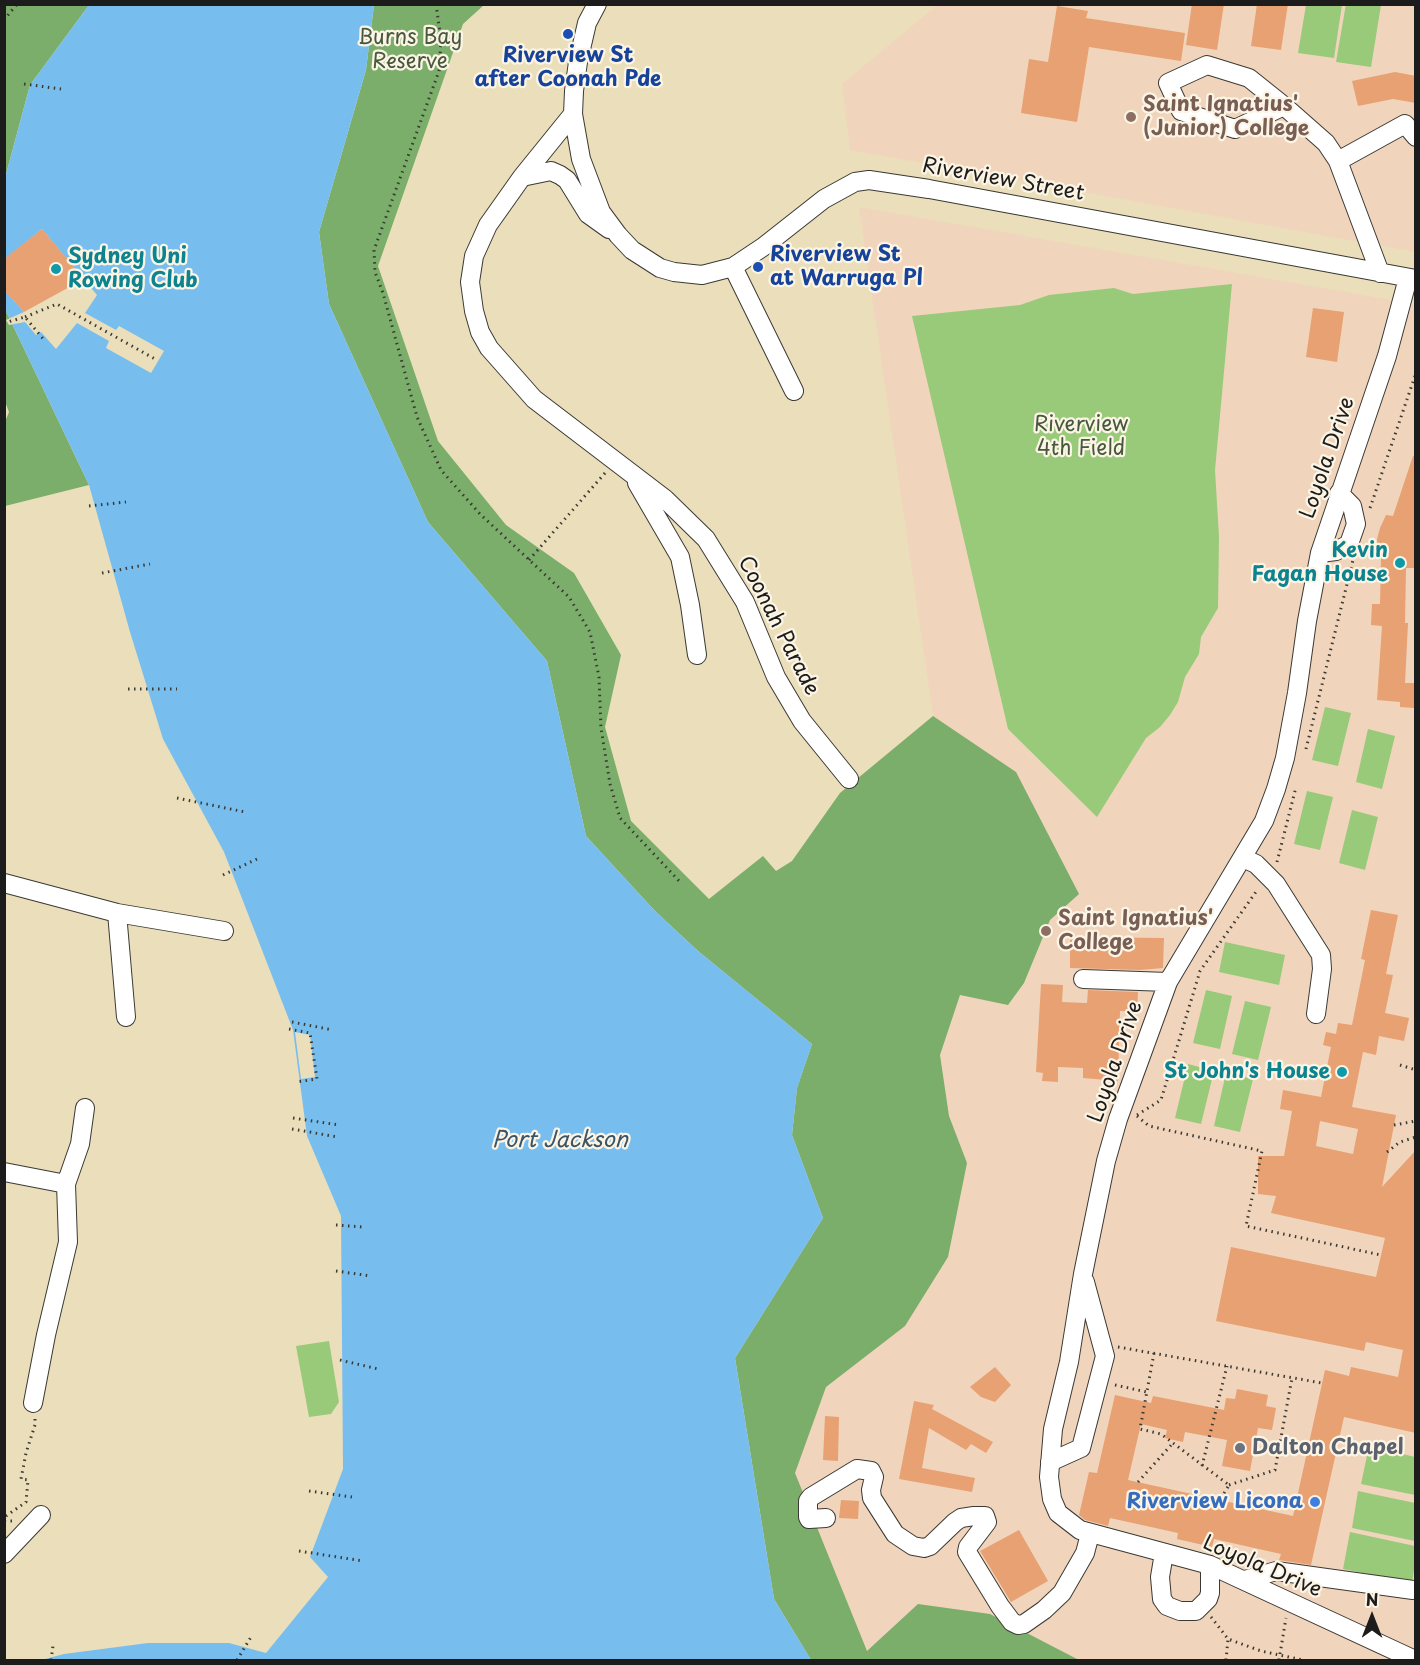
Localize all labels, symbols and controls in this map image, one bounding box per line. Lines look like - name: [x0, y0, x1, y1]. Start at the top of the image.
- park label: Burns Bay Reserve: [358, 25, 462, 75]
- marker: Riverview St after Coonah Pde: [561, 27, 575, 41]
- place label: Riverview St after Coonah Pde: [475, 43, 661, 93]
- place label: Saint Ignatius' (Junior) College: [1143, 92, 1309, 142]
- marker: Saint Ignatius' (Junior) College: [1124, 110, 1138, 124]
- street label: Riverview Street: [920, 153, 1086, 207]
- place label: Riverview St at Warruga Pl: [770, 242, 923, 292]
- place label: Sydney Uni Rowing Club: [68, 244, 198, 294]
- marker: Riverview St at Warruga Pl: [751, 260, 765, 274]
- marker: Sydney Uni Rowing Club: [49, 262, 63, 276]
- street label: Loyola Drive: [1295, 394, 1361, 522]
- park label: Riverview 4th Field: [1034, 412, 1128, 462]
- place label: Kevin Fagan House: [1251, 538, 1388, 588]
- street label: Coonah Parade: [732, 552, 824, 700]
- marker: Kevin Fagan House: [1393, 556, 1407, 570]
- place label: Saint Ignatius' College: [1058, 906, 1213, 956]
- marker: Saint Ignatius' College: [1039, 924, 1053, 938]
- street label: Loyola Drive: [1083, 998, 1149, 1126]
- place label: St John's House: [1164, 1059, 1330, 1085]
- marker: St John's House: [1335, 1065, 1349, 1079]
- water label: Port Jackson: [492, 1128, 628, 1154]
- place label: Dalton Chapel: [1252, 1435, 1403, 1461]
- marker: Dalton Chapel: [1233, 1441, 1247, 1455]
- place label: Riverview Licona: [1127, 1489, 1303, 1515]
- marker: Riverview Licona: [1308, 1495, 1322, 1509]
- street label: Loyola Drive: [1199, 1531, 1325, 1603]
- north arrow: [1342, 1587, 1402, 1647]
- text: N: [1366, 1587, 1378, 1611]

